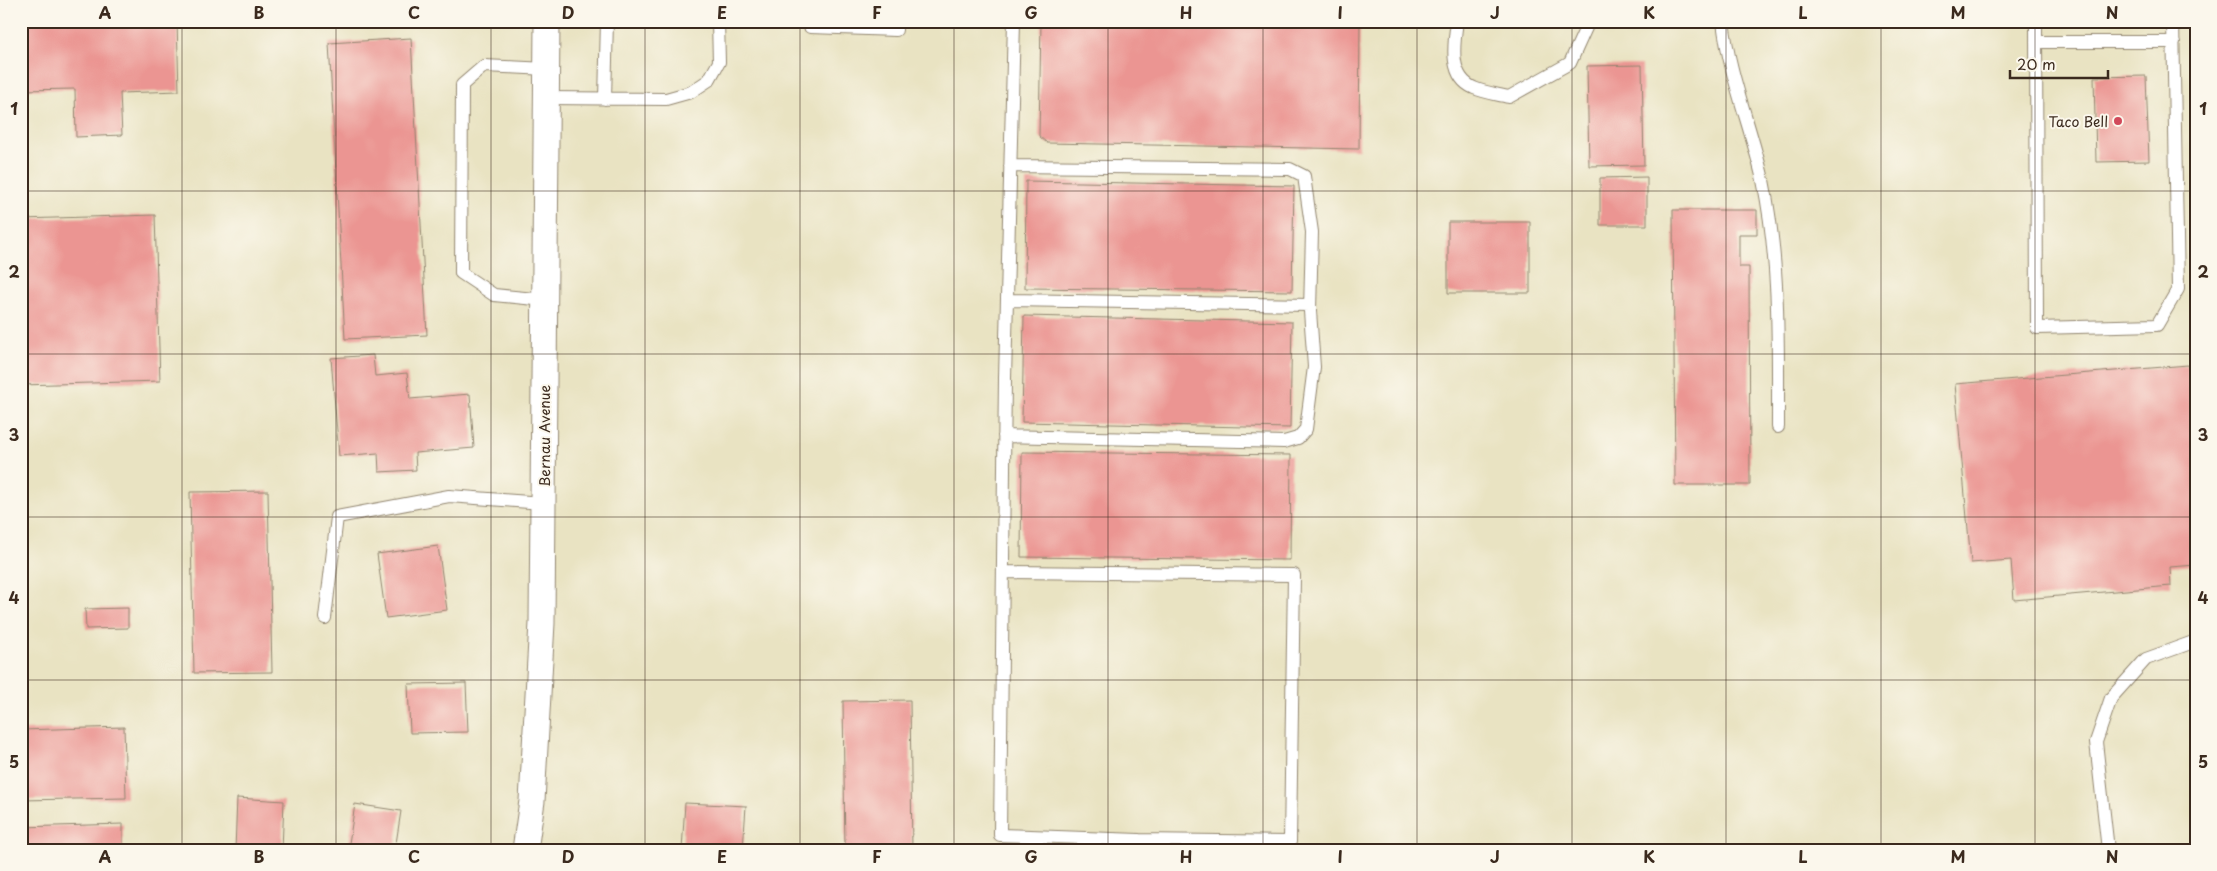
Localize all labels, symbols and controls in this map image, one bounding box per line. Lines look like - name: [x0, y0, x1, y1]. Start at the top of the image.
- text: A: [99, 0, 112, 24]
- text: B: [254, 0, 265, 24]
- text: C: [408, 0, 420, 24]
- text: D: [562, 0, 574, 24]
- text: E: [717, 0, 727, 24]
- text: F: [872, 0, 882, 24]
- text: G: [1024, 0, 1038, 24]
- text: H: [1180, 0, 1192, 24]
- text: I: [1337, 0, 1343, 24]
- text: J: [1490, 0, 1500, 24]
- text: K: [1643, 0, 1655, 24]
- text: L: [1798, 0, 1808, 24]
- text: M: [1950, 0, 1966, 24]
- text: N: [2106, 0, 2118, 24]
- scale bar: [2010, 48, 2107, 80]
- text: 20 m: [2017, 52, 2056, 75]
- text: 1: [10, 96, 18, 120]
- text: 1: [2199, 96, 2207, 120]
- place label: Taco Bell: [2048, 111, 2108, 132]
- marker: Taco Bell: [2112, 115, 2124, 127]
- text: 2: [8, 259, 20, 283]
- text: 2: [2197, 259, 2209, 283]
- street label: Bernau Avenue: [534, 385, 555, 487]
- text: 3: [9, 422, 19, 446]
- text: 3: [2198, 422, 2208, 446]
- text: 4: [9, 585, 20, 609]
- text: 4: [2198, 585, 2209, 609]
- text: 5: [9, 749, 19, 773]
- text: 5: [2198, 749, 2208, 773]
- text: A: [99, 844, 112, 868]
- text: B: [254, 844, 265, 868]
- text: C: [408, 844, 420, 868]
- text: D: [562, 844, 574, 868]
- text: E: [717, 844, 727, 868]
- text: F: [872, 844, 882, 868]
- text: G: [1024, 844, 1038, 868]
- text: H: [1180, 844, 1192, 868]
- text: I: [1337, 844, 1343, 868]
- text: J: [1490, 844, 1500, 868]
- text: K: [1643, 844, 1655, 868]
- text: L: [1798, 844, 1808, 868]
- text: M: [1950, 844, 1966, 868]
- text: N: [2106, 844, 2118, 868]

